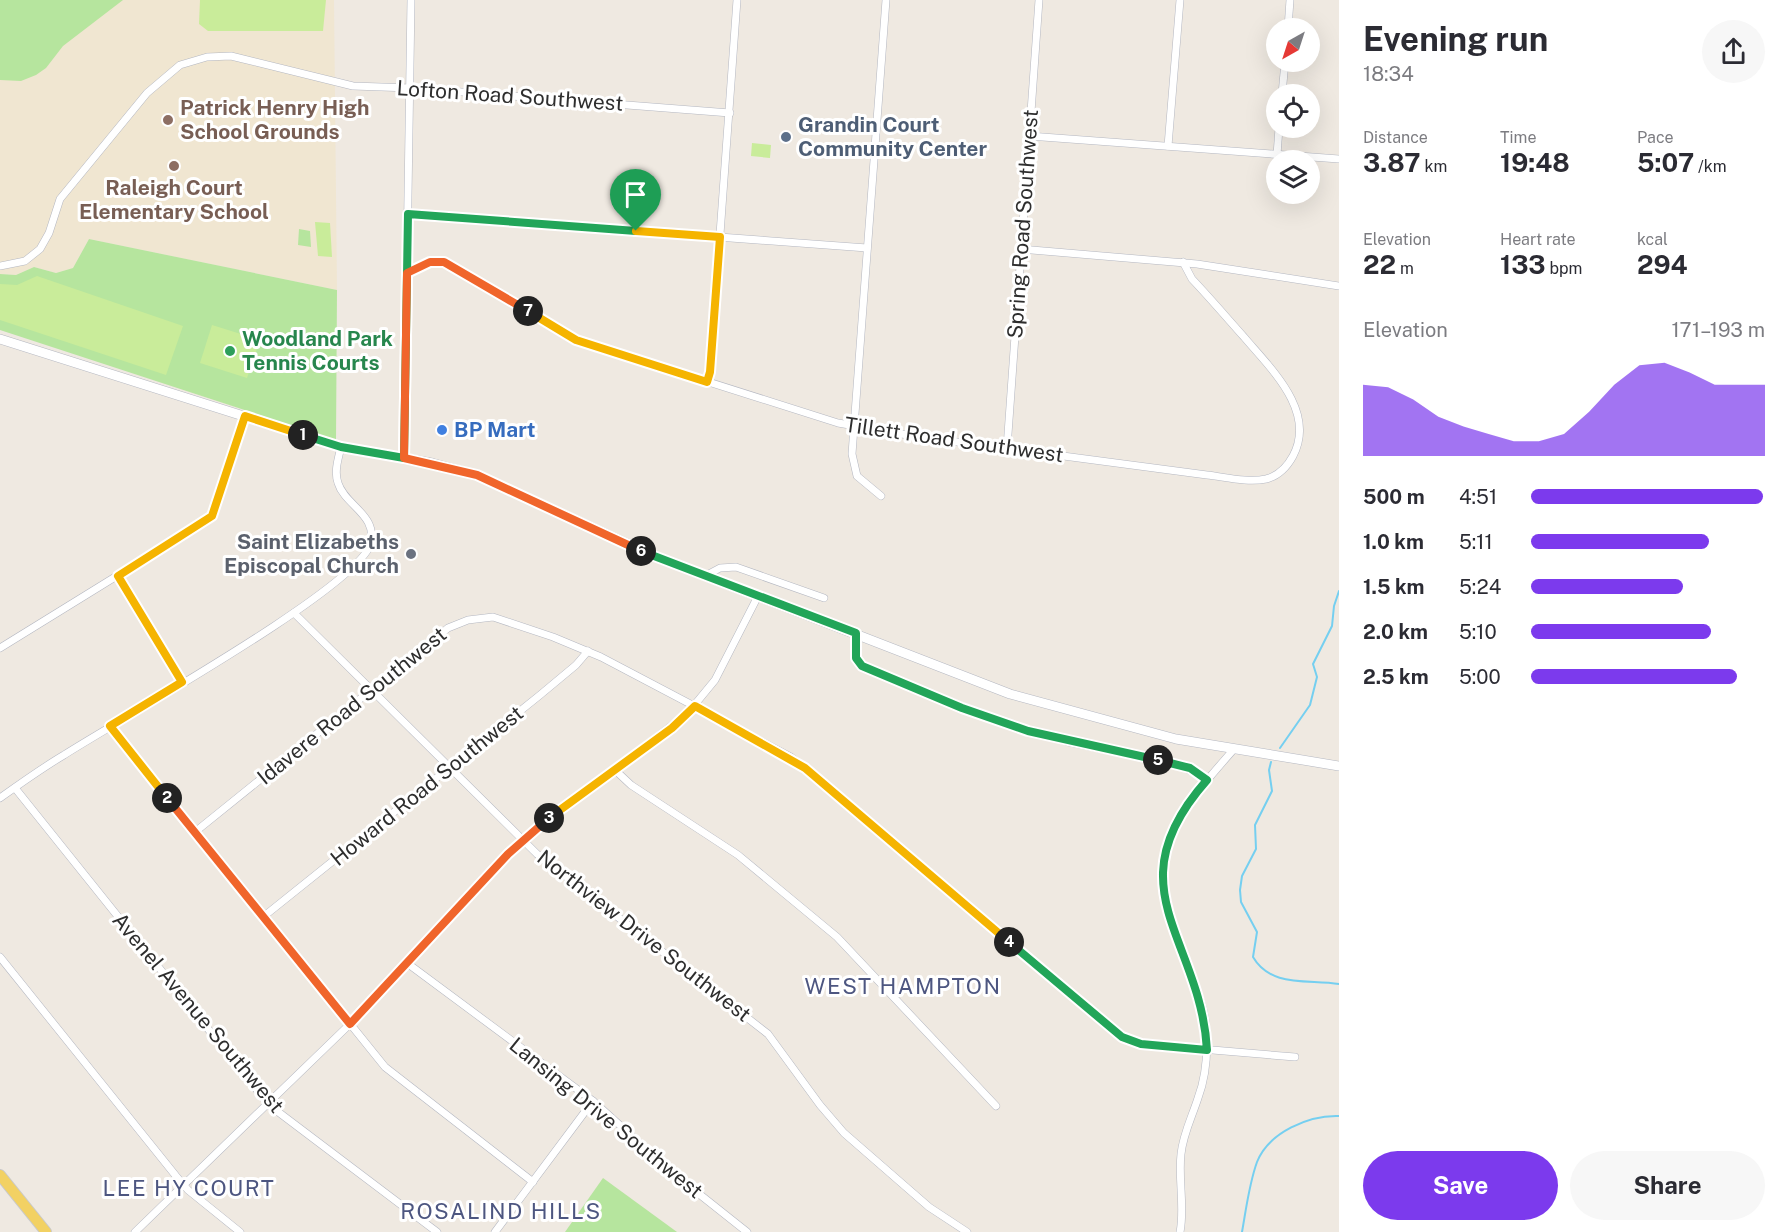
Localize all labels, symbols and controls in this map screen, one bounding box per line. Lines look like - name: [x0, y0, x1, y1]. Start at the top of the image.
- north arrow: [1266, 18, 1320, 72]
- map controls: [1266, 18, 1320, 204]
- text: Evening run: [1363, 20, 1548, 58]
- button: share: [1702, 20, 1765, 83]
- text: 18:34: [1363, 62, 1414, 86]
- street label: Lofton Road Southwest: [396, 75, 624, 116]
- button: locate: [1266, 84, 1320, 138]
- place label: Patrick Henry High School Grounds: [180, 95, 369, 144]
- street label: Spring Road Southwest: [1002, 108, 1043, 339]
- place label: Grandin Court Community Center: [798, 112, 987, 161]
- marker: Patrick Henry High School Grounds: [161, 113, 175, 127]
- text: Distance: [1363, 128, 1428, 147]
- text: Time: [1500, 128, 1536, 147]
- text: Pace: [1637, 128, 1674, 147]
- marker: Grandin Court Community Center: [779, 130, 793, 144]
- text: 3.87: [1363, 147, 1421, 178]
- text: 19:48: [1500, 147, 1570, 178]
- text: 5:07: [1637, 147, 1694, 178]
- button: layers: [1266, 150, 1320, 204]
- text: km: [1421, 157, 1447, 176]
- text: /km: [1694, 157, 1727, 176]
- marker: Raleigh Court Elementary School: [167, 159, 181, 173]
- pin: [610, 169, 661, 231]
- place label: Raleigh Court Elementary School: [79, 175, 269, 224]
- icon: arrive: [619, 178, 652, 211]
- text: Elevation: [1363, 230, 1431, 249]
- text: Heart rate: [1500, 230, 1576, 249]
- text: kcal: [1637, 230, 1668, 249]
- text: 22: [1363, 249, 1396, 280]
- text: 133: [1500, 249, 1546, 280]
- text: 294: [1637, 249, 1688, 280]
- text: m: [1396, 259, 1414, 278]
- text: bpm: [1546, 259, 1582, 278]
- pin: 7: [513, 296, 543, 326]
- text: 7: [523, 301, 533, 320]
- text: Elevation: [1363, 318, 1448, 342]
- text: 171–193 m: [1671, 318, 1765, 342]
- place label: Woodland Park Tennis Courts: [242, 326, 393, 375]
- marker: Woodland Park Tennis Courts: [223, 344, 237, 358]
- street label: Tillett Road Southwest: [843, 412, 1065, 467]
- place label: BP Mart: [454, 417, 536, 442]
- pin: 1: [288, 420, 318, 450]
- marker: BP Mart: [435, 423, 449, 437]
- text: 1: [300, 425, 306, 444]
- text: 500 m: [1363, 485, 1425, 509]
- text: 4:51: [1459, 485, 1497, 509]
- place label: Saint Elizabeths Episcopal Church: [224, 529, 399, 578]
- text: 1.0 km: [1363, 530, 1424, 554]
- text: 5:11: [1459, 530, 1493, 554]
- pin: 6: [626, 536, 656, 566]
- text: 6: [636, 541, 646, 560]
- marker: Saint Elizabeths Episcopal Church: [404, 547, 418, 561]
- text: 1.5 km: [1363, 575, 1424, 599]
- text: 5:24: [1459, 575, 1501, 599]
- text: 2.0 km: [1363, 620, 1428, 644]
- text: 5:10: [1459, 620, 1497, 644]
- street label: Idavere Road Southwest: [252, 622, 451, 790]
- text: 2.5 km: [1363, 665, 1429, 689]
- text: 5:00: [1459, 665, 1501, 689]
- street label: Howard Road Southwest: [325, 700, 528, 871]
- pin: 5: [1143, 745, 1173, 775]
- text: 5: [1153, 750, 1163, 769]
- pin: 2: [152, 783, 182, 813]
- text: 2: [162, 788, 172, 807]
- pin: 3: [534, 803, 564, 833]
- text: 3: [544, 808, 554, 827]
- street label: Northview Drive Southwest: [533, 844, 756, 1027]
- street label: Avenel Avenue Southwest: [107, 908, 289, 1118]
- pin: 4: [994, 927, 1024, 957]
- text: 4: [1004, 932, 1014, 951]
- district label: WEST HAMPTON: [804, 973, 1002, 999]
- street label: Lansing Drive Southwest: [505, 1032, 708, 1203]
- button: Save: [1363, 1151, 1558, 1220]
- button: Share: [1570, 1151, 1765, 1220]
- district label: LEE HY COURT: [103, 1175, 275, 1201]
- district label: ROSALIND HILLS: [400, 1198, 602, 1224]

